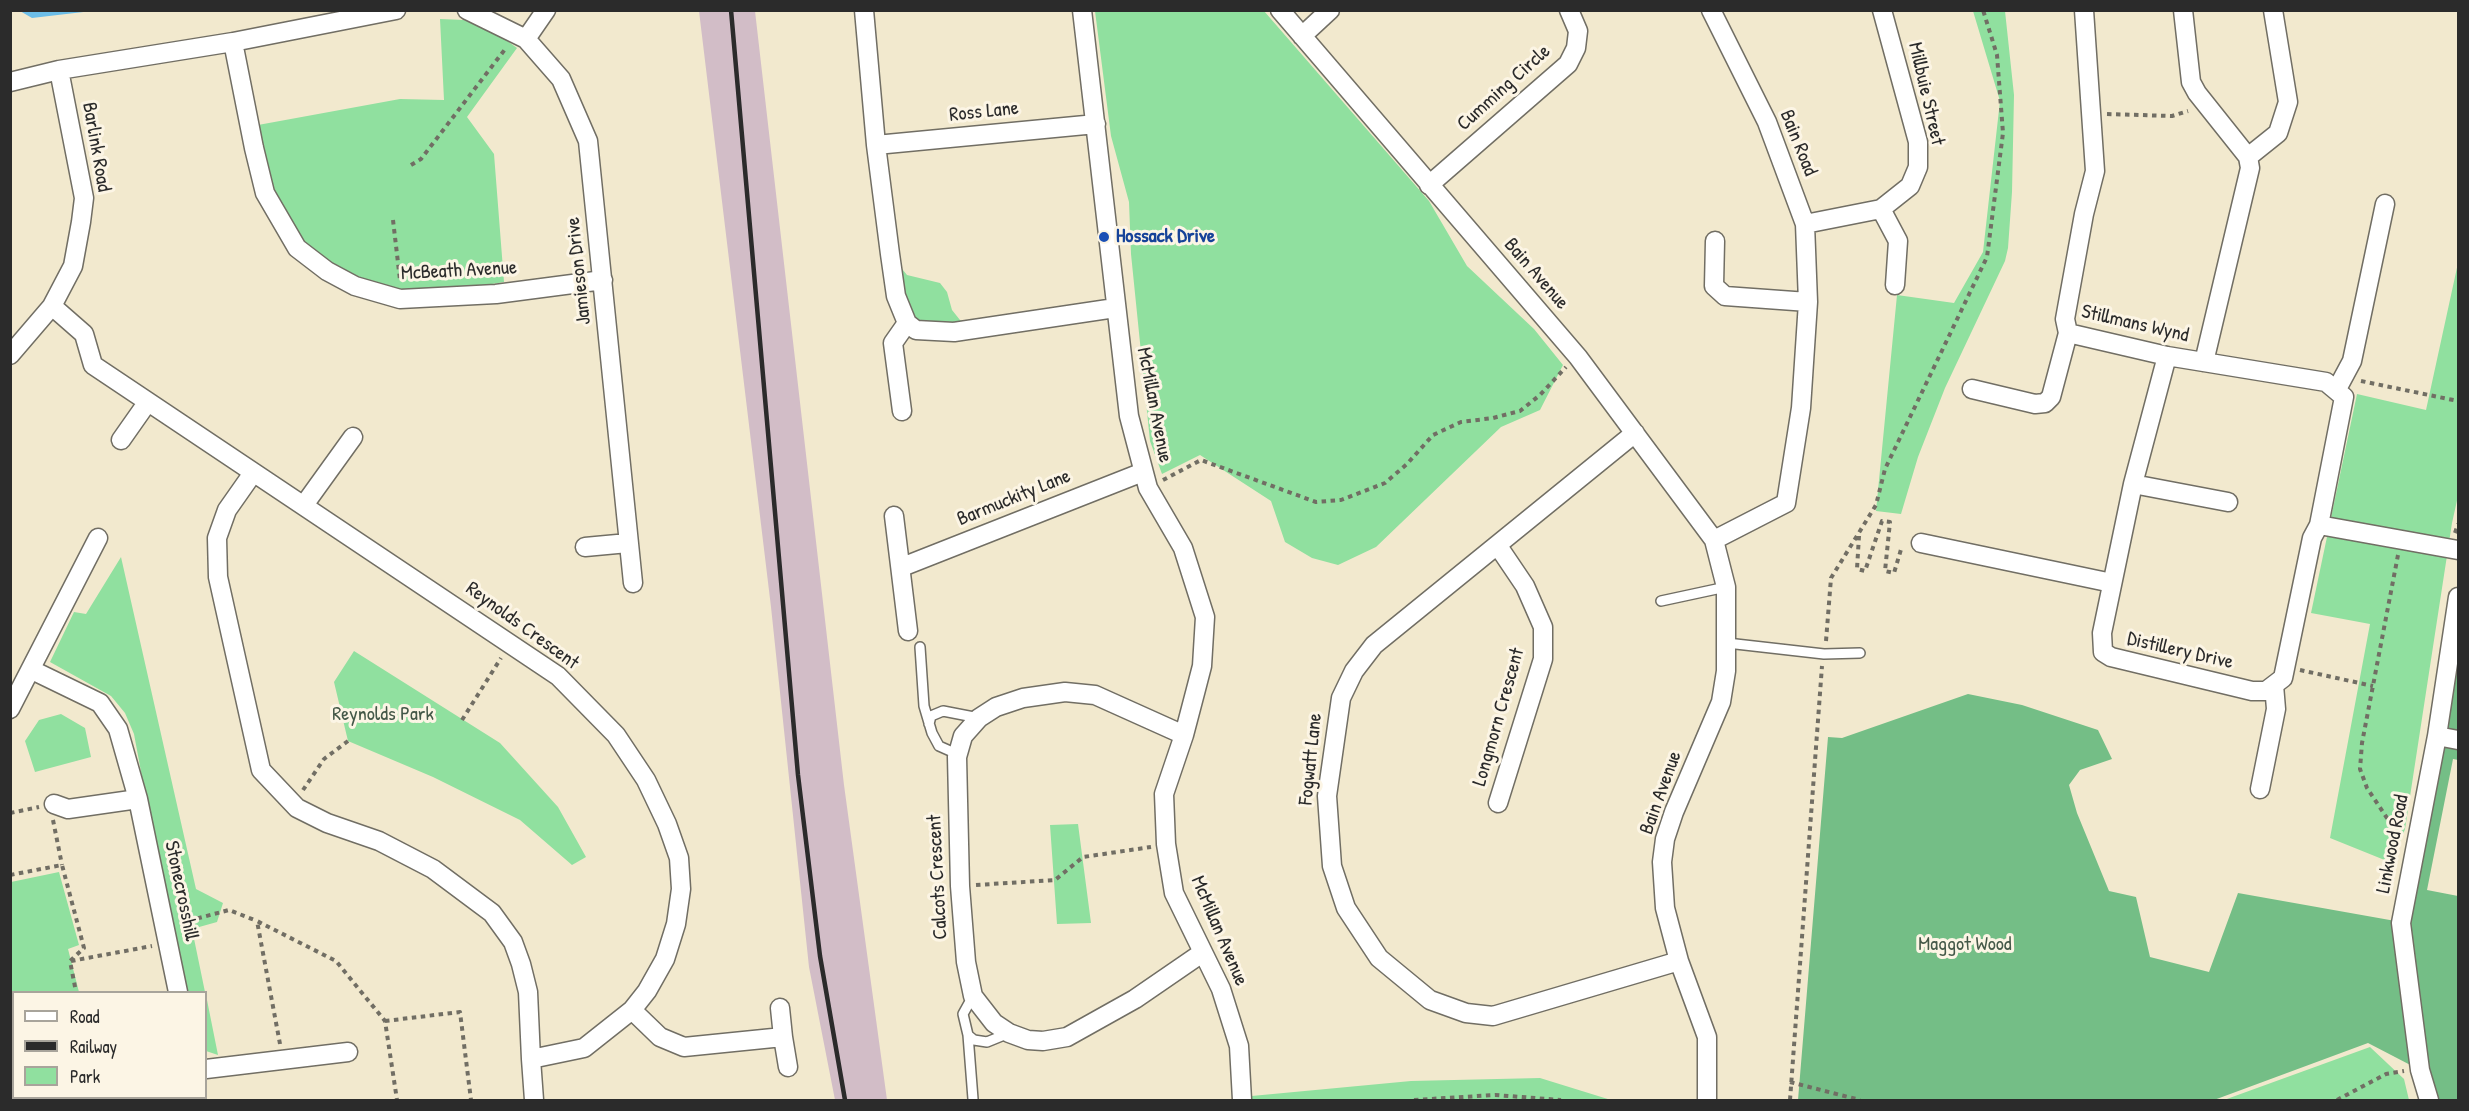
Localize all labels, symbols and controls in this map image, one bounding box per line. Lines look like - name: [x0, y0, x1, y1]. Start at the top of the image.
- street label: Cumming Circle: [1452, 40, 1556, 136]
- street label: Millbuie Street: [1903, 40, 1949, 148]
- street label: Ross Lane: [948, 96, 1020, 128]
- street label: Barlink Road: [76, 101, 116, 193]
- street label: Bain Road: [1774, 107, 1822, 179]
- street label: Jamieson Drive: [561, 216, 597, 326]
- place label: Hossack Drive: [1116, 225, 1215, 249]
- marker: Hossack Drive: [1097, 230, 1111, 244]
- street label: Bain Avenue: [1498, 233, 1574, 315]
- street label: McBeath Avenue: [400, 256, 518, 286]
- street label: Stillmans Wynd: [2079, 300, 2191, 348]
- street label: McMillan Avenue: [1131, 345, 1177, 465]
- street label: Barmuckity Lane: [954, 464, 1074, 532]
- street label: Reynolds Crescent: [461, 577, 583, 675]
- street label: Distillery Drive: [2125, 627, 2235, 675]
- street label: Longmorn Crescent: [1468, 645, 1530, 789]
- park label: Reynolds Park: [332, 703, 434, 727]
- street label: Fogwatt Lane: [1294, 712, 1328, 806]
- street label: Bain Avenue: [1635, 748, 1687, 838]
- street label: Linkwood Road: [2372, 793, 2414, 895]
- street label: Calcots Crescent: [923, 814, 953, 940]
- street label: Stonecrosshill: [159, 839, 203, 943]
- street label: McMillan Avenue: [1185, 873, 1253, 989]
- park label: Maggot Wood: [1918, 933, 2012, 957]
- legend: [12, 991, 207, 1099]
- text: Road: [70, 1004, 100, 1029]
- text: Railway: [70, 1034, 117, 1059]
- text: Park: [70, 1064, 100, 1089]

